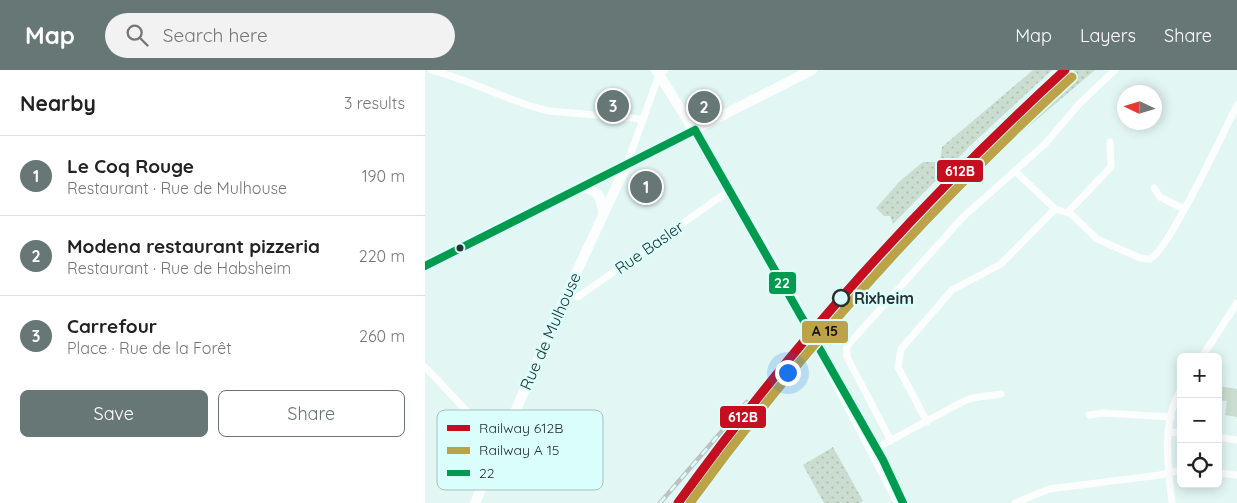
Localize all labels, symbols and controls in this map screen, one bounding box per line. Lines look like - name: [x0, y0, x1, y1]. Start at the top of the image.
- search box: [105, 13, 455, 58]
- text: Map: [25, 20, 75, 50]
- icon: search: [123, 21, 151, 49]
- text: Search here: [163, 23, 268, 47]
- text: Map: [1015, 24, 1052, 47]
- text: Layers: [1080, 24, 1136, 47]
- text: Share: [1164, 24, 1212, 47]
- north arrow: [1117, 85, 1162, 130]
- pin: 3: [597, 87, 629, 125]
- pin: 2: [688, 88, 720, 126]
- text: Nearby: [20, 90, 96, 116]
- text: 3 results: [344, 93, 405, 113]
- text: Le Coq Rouge: [67, 154, 194, 178]
- line badge: 612B: [936, 159, 984, 183]
- text: 612B: [945, 162, 975, 180]
- text: 1: [33, 166, 39, 186]
- text: 190 m: [362, 166, 405, 186]
- pin: 1: [630, 168, 662, 206]
- text: Restaurant · Rue de Mulhouse: [67, 178, 287, 198]
- street label: Rue Basler: [611, 216, 687, 278]
- text: Modena restaurant pizzeria: [67, 234, 320, 258]
- unlabelled marker: [455, 243, 465, 253]
- text: 2: [31, 246, 41, 266]
- text: 220 m: [359, 246, 405, 266]
- text: Restaurant · Rue de Habsheim: [67, 258, 291, 278]
- street label: Rue de Mulhouse: [515, 269, 585, 393]
- line badge: 22: [768, 271, 797, 295]
- text: 22: [774, 274, 790, 292]
- place label: Rixheim: [854, 288, 914, 308]
- marker: Rixheim: [832, 289, 850, 307]
- text: Carrefour: [67, 314, 157, 338]
- line badge: A 15: [801, 320, 849, 344]
- text: A 15: [812, 322, 838, 340]
- text: 3: [32, 326, 40, 346]
- text: 260 m: [359, 326, 405, 346]
- text: Place · Rue de la Forêt: [67, 338, 232, 358]
- map controls: [1177, 353, 1222, 488]
- button: +: [1177, 353, 1222, 398]
- your location: [775, 360, 801, 386]
- button: Save: [20, 390, 208, 437]
- button: Share: [218, 390, 405, 437]
- button: −: [1177, 398, 1222, 443]
- line badge: 612B: [719, 405, 767, 429]
- text: 612B: [728, 408, 758, 426]
- legend: [437, 410, 603, 490]
- text: Railway 612B: [479, 419, 563, 437]
- text: Railway A 15: [479, 441, 559, 459]
- button: locate: [1177, 443, 1222, 488]
- text: 22: [479, 464, 495, 482]

